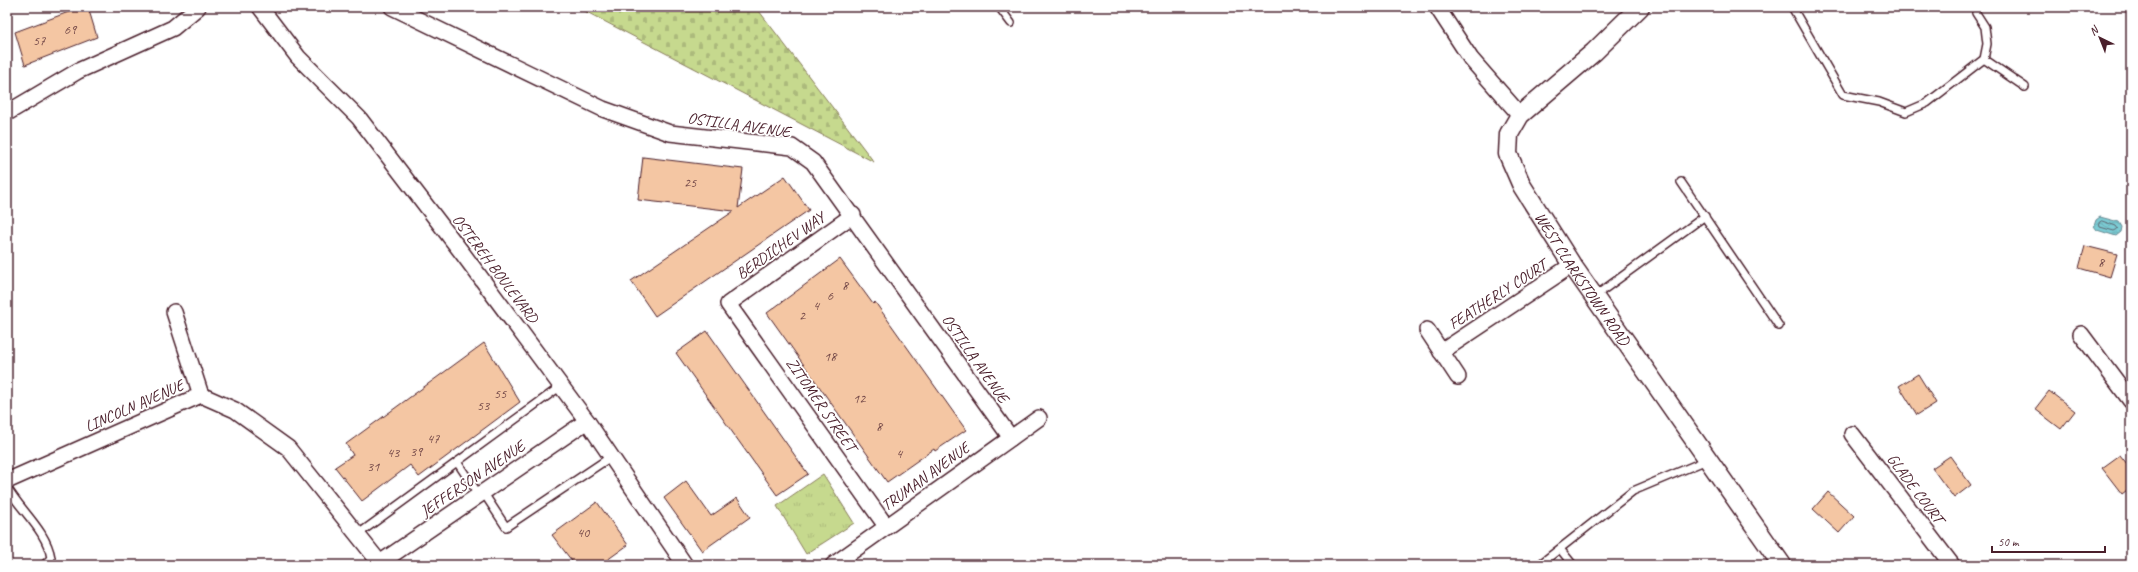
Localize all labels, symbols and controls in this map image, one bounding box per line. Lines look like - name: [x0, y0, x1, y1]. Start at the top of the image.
- north arrow: [2080, 18, 2120, 58]
- house number: 69: [64, 21, 78, 38]
- text: N: [2086, 22, 2102, 38]
- house number: 57: [33, 32, 46, 49]
- street label: OSTILLA AVENUE: [686, 108, 794, 142]
- house number: 25: [684, 174, 697, 191]
- street label: BERDICHEV WAY: [732, 206, 831, 284]
- street label: WEST CLARKSTOWN ROAD: [1530, 208, 1635, 351]
- street label: OSTEREH BOULEVARD: [448, 210, 544, 328]
- street label: FEATHERLY COURT: [1445, 253, 1554, 334]
- house number: 8: [2098, 254, 2106, 271]
- house number: 8: [842, 277, 850, 294]
- house number: 6: [827, 287, 834, 304]
- house number: 4: [813, 297, 821, 314]
- house number: 2: [799, 307, 807, 324]
- street label: OSTILLA AVENUE: [937, 310, 1015, 409]
- house number: 18: [824, 348, 838, 365]
- street label: ZITOMER STREET: [782, 354, 863, 458]
- street label: LINCOLN AVENUE: [82, 374, 189, 437]
- house number: 55: [494, 385, 507, 402]
- house number: 12: [853, 390, 867, 407]
- house number: 53: [477, 397, 491, 414]
- house number: 8: [876, 418, 884, 435]
- house number: 47: [427, 430, 440, 447]
- street label: JEFFERSON AVENUE: [415, 435, 531, 522]
- street label: TRUMAN AVENUE: [878, 437, 975, 516]
- house number: 39: [410, 443, 424, 460]
- house number: 43: [387, 444, 401, 461]
- house number: 4: [896, 445, 904, 462]
- street label: GLADE COURT: [1882, 450, 1951, 531]
- house number: 31: [367, 458, 380, 475]
- house number: 40: [577, 524, 591, 541]
- scale bar: [1992, 528, 2105, 554]
- text: 50 m: [1998, 534, 2020, 550]

